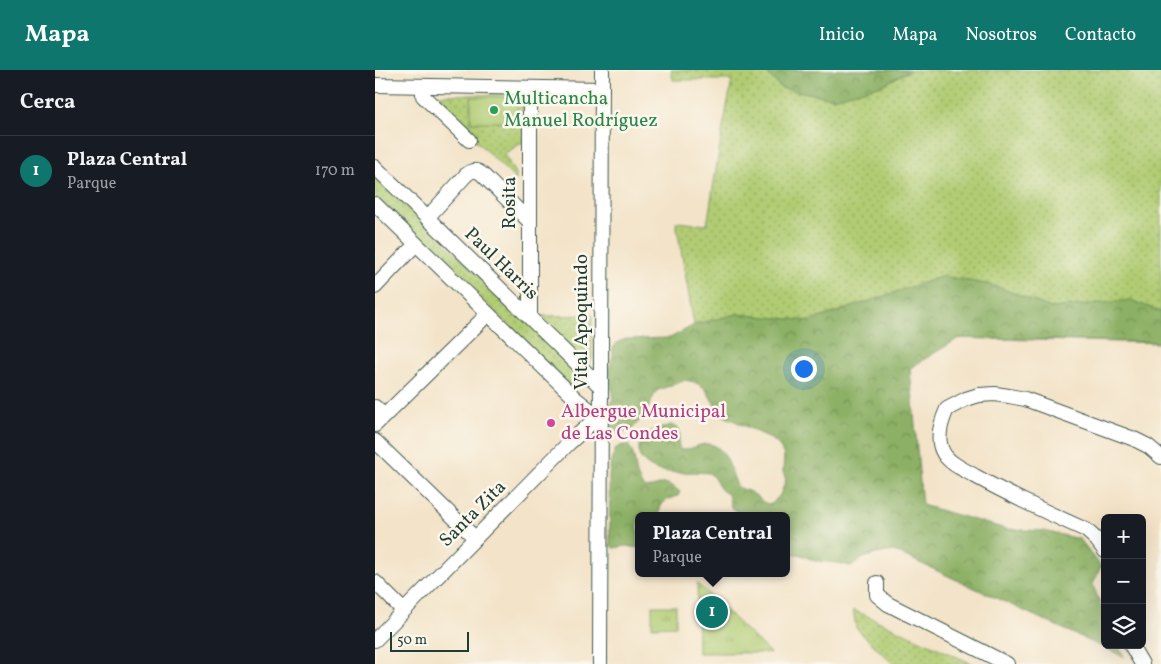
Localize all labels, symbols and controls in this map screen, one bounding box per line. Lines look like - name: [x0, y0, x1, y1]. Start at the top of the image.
- text: Mapa: [25, 18, 90, 52]
- text: Inicio: [819, 23, 865, 48]
- text: Mapa: [893, 23, 938, 48]
- text: Nosotros: [966, 23, 1037, 48]
- text: Contacto: [1065, 23, 1136, 48]
- place label: Multicancha Manuel Rodríguez: [504, 86, 658, 134]
- text: Cerca: [20, 88, 75, 117]
- marker: Multicancha Manuel Rodríguez: [488, 104, 500, 116]
- text: Plaza Central: [67, 147, 187, 173]
- text: 1: [33, 160, 39, 182]
- text: 170 m: [315, 160, 355, 182]
- text: Parque: [67, 173, 116, 195]
- street label: Rosita: [497, 177, 523, 229]
- street label: Paul Harris: [458, 222, 544, 306]
- street label: Vital Apoquindo: [569, 254, 595, 390]
- your location: [791, 356, 817, 382]
- place label: Albergue Municipal de Las Condes: [561, 399, 726, 447]
- marker: Albergue Municipal de Las Condes: [545, 417, 557, 429]
- street label: Santa Zita: [434, 475, 512, 553]
- popup: [635, 512, 790, 577]
- map controls: [1101, 514, 1146, 649]
- button: +: [1101, 514, 1146, 559]
- text: Plaza Central: [652, 521, 773, 547]
- text: Parque: [652, 547, 702, 569]
- button: −: [1101, 559, 1146, 604]
- pin: 1: [696, 593, 728, 631]
- button: layers: [1101, 604, 1146, 649]
- scale bar: [390, 629, 469, 652]
- text: 50 m: [397, 631, 427, 650]

